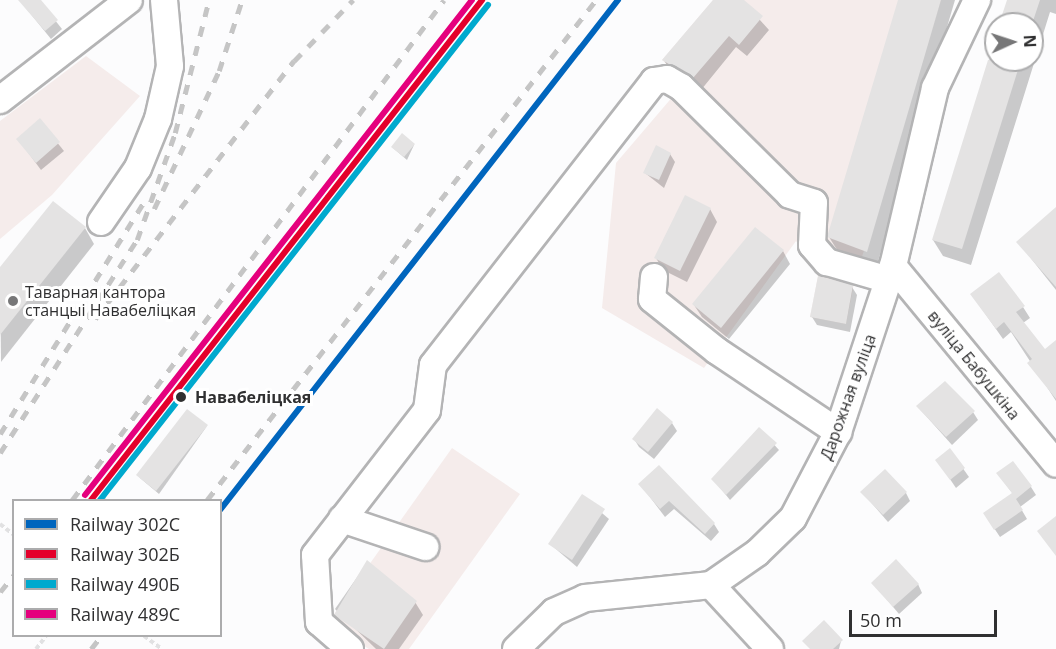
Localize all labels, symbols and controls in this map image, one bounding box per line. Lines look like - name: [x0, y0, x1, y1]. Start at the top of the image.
- north arrow: [984, 12, 1044, 72]
- text: N: [1019, 34, 1041, 48]
- place label: Таварная кантора станцыі Навабеліцкая: [25, 282, 196, 320]
- marker: Таварная кантора станцыі Навабеліцкая: [6, 294, 20, 308]
- street label: вуліца Бабушкіна: [924, 306, 1024, 424]
- street label: Дарожная вуліца: [816, 332, 880, 462]
- place label: Навабеліцкая: [195, 387, 311, 407]
- marker: Навабеліцкая: [172, 388, 190, 406]
- legend: [12, 499, 222, 637]
- text: Railway 302С: [70, 512, 180, 536]
- text: Railway 302Б: [70, 542, 180, 566]
- text: Railway 490Б: [70, 572, 180, 596]
- scale bar: [852, 598, 1000, 636]
- text: Railway 489С: [70, 602, 180, 626]
- text: 50 m: [860, 608, 902, 632]

